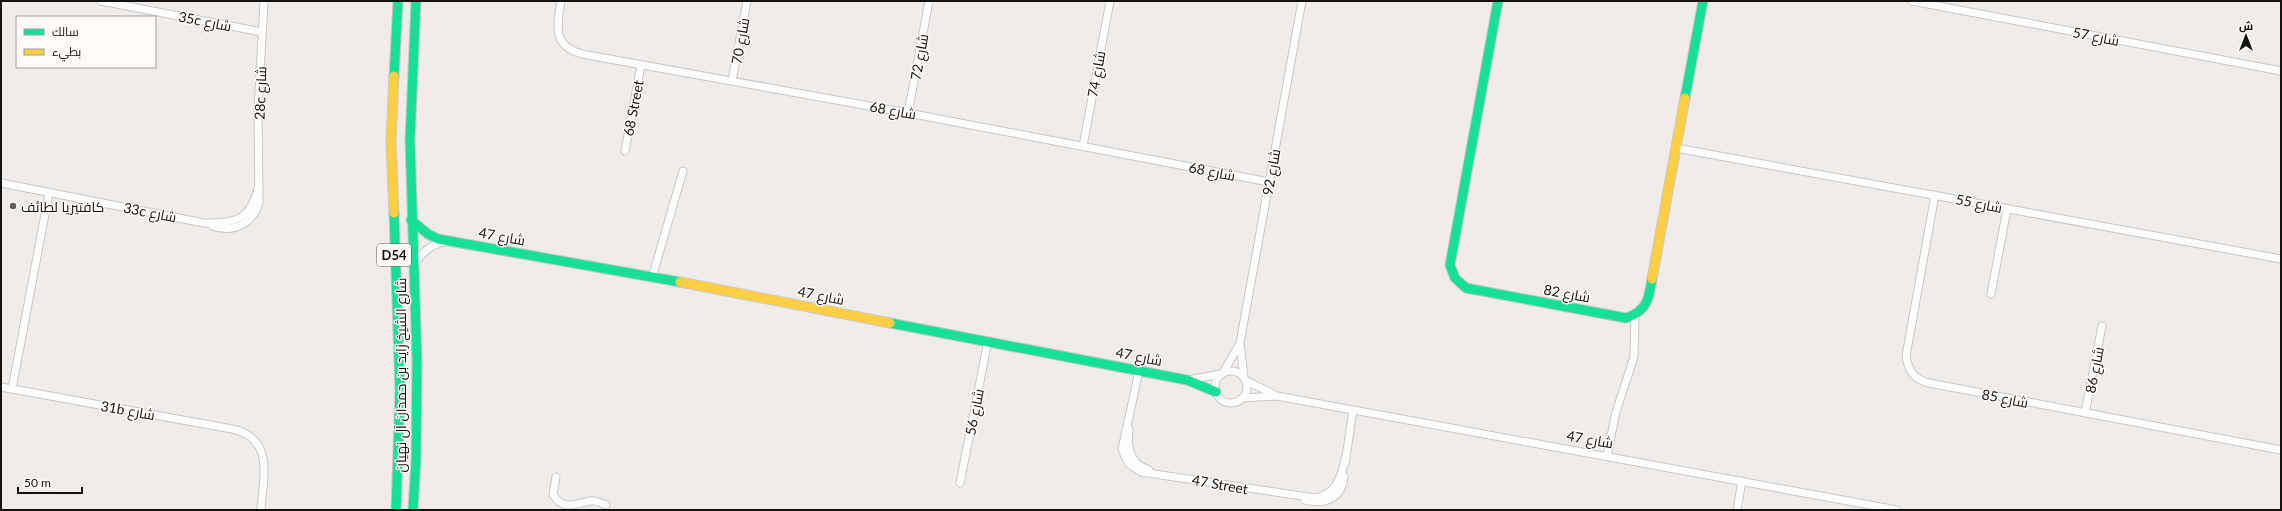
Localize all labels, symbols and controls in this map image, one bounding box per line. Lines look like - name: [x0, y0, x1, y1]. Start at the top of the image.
- street label: 35c شارع: [177, 8, 233, 35]
- legend: [16, 16, 156, 68]
- street label: شارع 70: [728, 16, 753, 66]
- north arrow: [2226, 16, 2266, 56]
- text: ش: [2239, 19, 2253, 33]
- street label: شارع 57: [2071, 23, 2121, 50]
- text: سالك: [52, 24, 79, 39]
- street label: شارع 72: [907, 32, 932, 82]
- text: بطيء: [52, 44, 81, 62]
- street label: شارع 74: [1084, 49, 1109, 99]
- street label: 28c شارع: [251, 66, 270, 120]
- street label: 68 Street: [619, 79, 647, 137]
- street label: شارع 68: [868, 98, 918, 123]
- street label: شارع 92: [1259, 147, 1284, 197]
- street label: شارع 68: [1187, 158, 1237, 185]
- street label: شارع 55: [1954, 190, 2004, 217]
- place label: كافتيريا لطائف: [21, 198, 104, 215]
- street label: 33c شارع: [122, 199, 178, 226]
- marker: كافتيريا لطائف: [8, 201, 18, 211]
- street label: شارع 47: [477, 224, 527, 249]
- road number: D54: [377, 244, 411, 266]
- street label: شارع الشيخ زايد بن حمدان آل نهيان: [392, 278, 410, 472]
- street label: شارع 82: [1542, 281, 1592, 306]
- street label: شارع 47: [796, 282, 846, 309]
- street label: شارع 47: [1114, 343, 1164, 370]
- street label: شارع 86: [2081, 345, 2108, 395]
- street label: شارع 85: [1980, 385, 2030, 412]
- street label: شارع 56: [961, 387, 988, 437]
- street label: 31b شارع: [99, 397, 156, 424]
- street label: شارع 47: [1565, 427, 1615, 452]
- scale bar: [18, 469, 82, 495]
- street label: 47 Street: [1191, 471, 1249, 497]
- text: 50 m: [24, 475, 51, 490]

